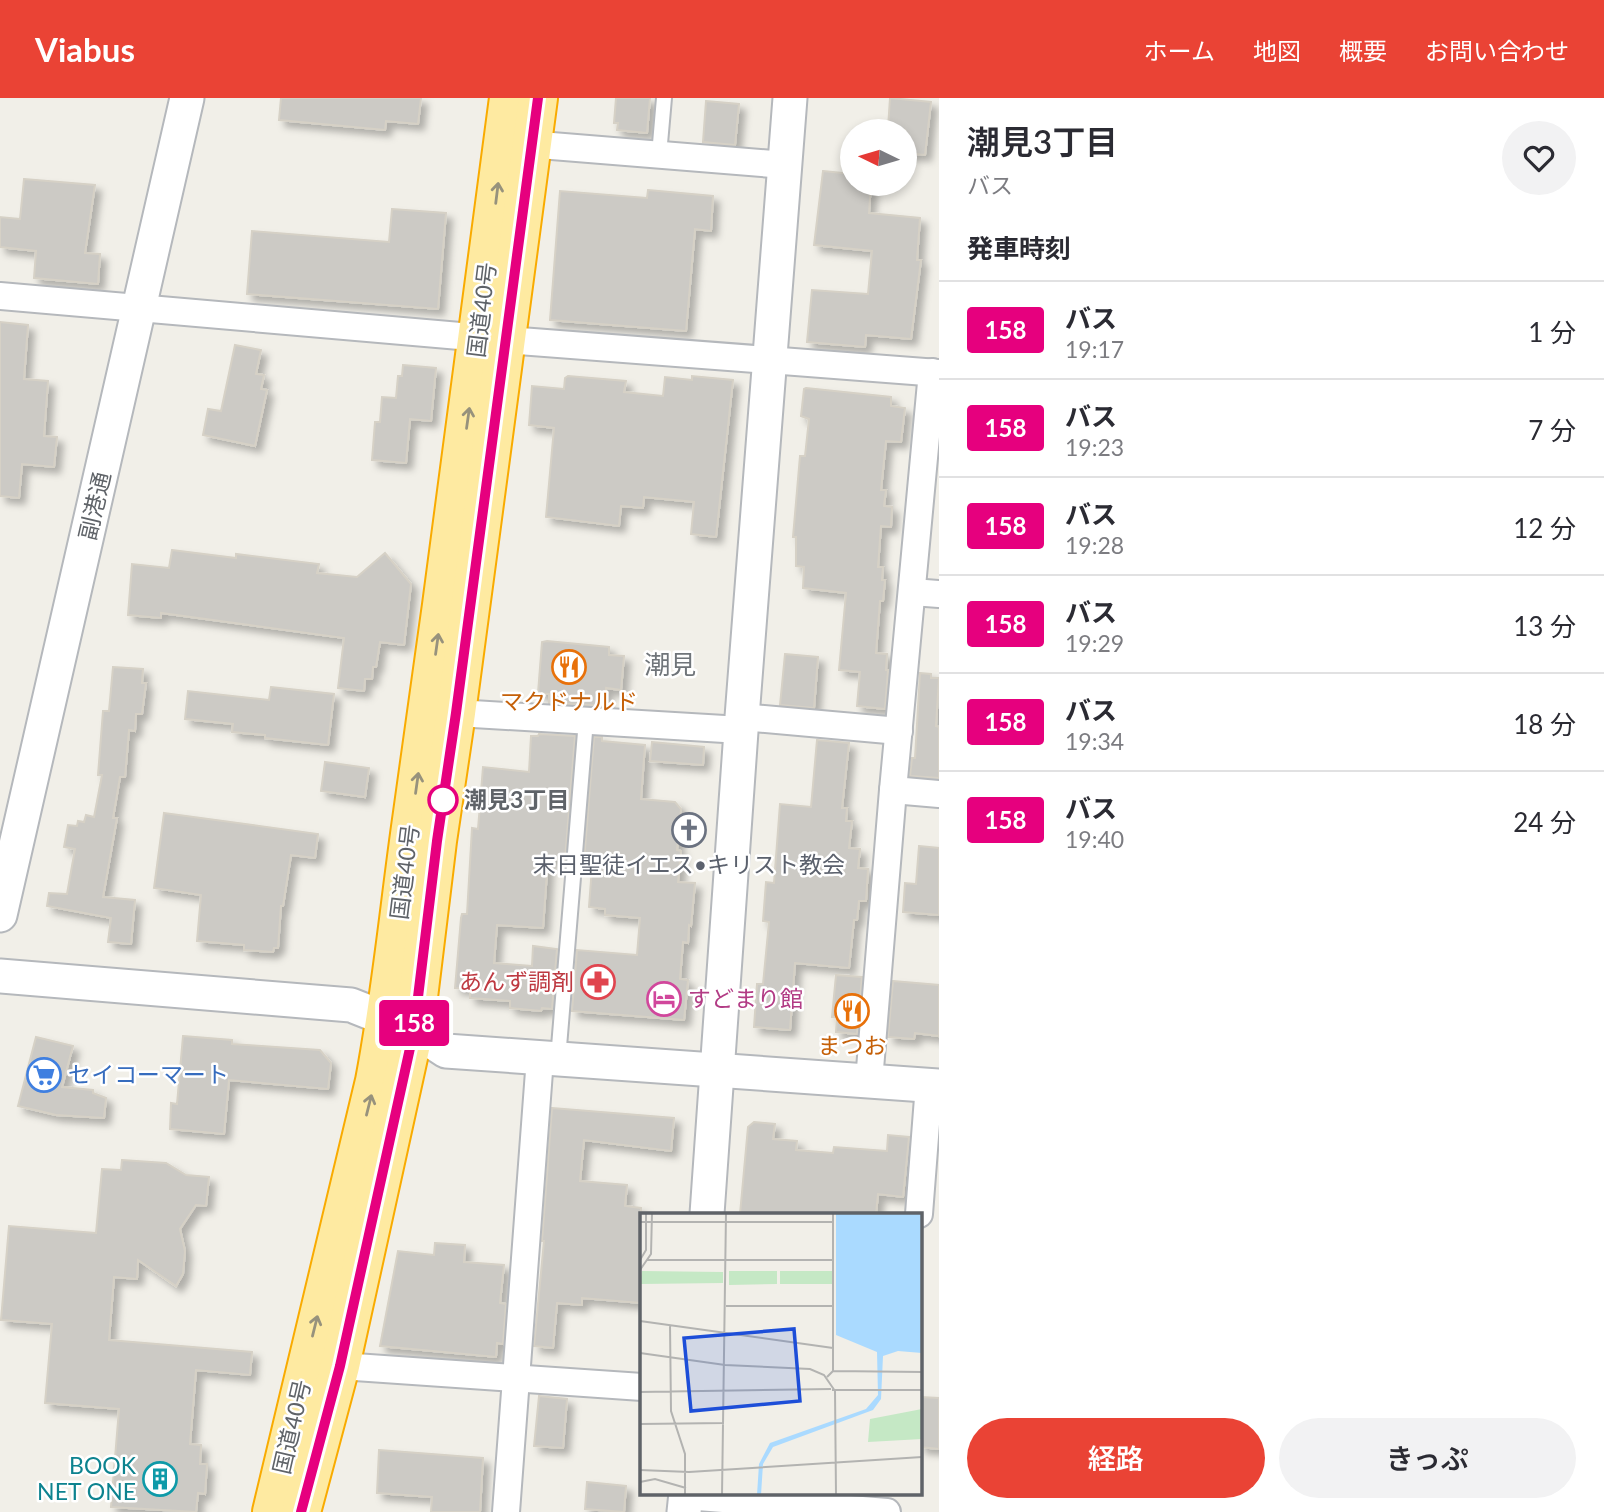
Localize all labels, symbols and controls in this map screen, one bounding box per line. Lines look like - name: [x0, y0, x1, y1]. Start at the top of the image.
- text: Viabus: [35, 29, 135, 69]
- text: ホーム: [1144, 36, 1215, 65]
- text: 地図: [1253, 36, 1301, 65]
- text: 概要: [1339, 36, 1387, 65]
- text: お問い合わせ: [1425, 36, 1569, 65]
- north arrow: [840, 119, 917, 196]
- map controls: [840, 119, 917, 196]
- text: 潮見3丁目: [967, 121, 1118, 161]
- button: heart: [1502, 121, 1576, 195]
- text: バス: [967, 171, 1013, 199]
- one-way arrow: [490, 182, 503, 204]
- text: 発車時刻: [967, 232, 1071, 264]
- street label: 国道40号: [461, 261, 501, 359]
- text: バス: [1065, 302, 1117, 334]
- text: 158: [985, 315, 1026, 344]
- text: 1 分: [1528, 316, 1576, 348]
- text: 19:17: [1065, 335, 1124, 363]
- text: バス: [1065, 400, 1117, 432]
- one-way arrow: [461, 407, 474, 430]
- text: 158: [985, 413, 1026, 442]
- text: 7 分: [1528, 414, 1576, 446]
- text: 19:23: [1065, 433, 1124, 461]
- street label: 副港通: [73, 469, 115, 543]
- text: バス: [1065, 498, 1117, 530]
- text: 158: [985, 511, 1026, 540]
- text: 12 分: [1513, 512, 1576, 544]
- text: 19:28: [1065, 531, 1124, 559]
- text: バス: [1065, 596, 1117, 628]
- text: 158: [985, 609, 1026, 638]
- text: 13 分: [1513, 610, 1576, 642]
- text: 19:29: [1065, 629, 1124, 657]
- one-way arrow: [430, 633, 443, 655]
- restaurant icon: マクドナルド: [550, 648, 588, 686]
- district label: 潮見: [644, 648, 696, 680]
- place label: マクドナルド: [500, 687, 638, 715]
- text: バス: [1065, 694, 1117, 726]
- text: 158: [985, 707, 1026, 736]
- text: 18 分: [1513, 708, 1576, 740]
- text: 19:34: [1065, 727, 1124, 755]
- one-way arrow: [411, 773, 424, 795]
- marker: 潮見3丁目: [428, 785, 458, 815]
- place label: 潮見3丁目: [464, 785, 569, 813]
- text: バス: [1065, 792, 1117, 824]
- text: 158: [985, 805, 1026, 834]
- text: 24 分: [1513, 806, 1576, 838]
- church icon: 末日聖徒イエス•キリスト教会: [670, 811, 708, 849]
- street label: 国道40号: [384, 823, 424, 921]
- text: 19:40: [1065, 825, 1124, 853]
- place label: 末日聖徒イエス•キリスト教会: [533, 850, 845, 878]
- pharmacy icon: あんず調剤: [579, 963, 617, 1001]
- place label: あんず調剤: [459, 967, 574, 995]
- hotel icon: すどまり館: [645, 980, 683, 1018]
- place label: すどまり館: [688, 984, 803, 1012]
- restaurant icon: まつお: [833, 992, 871, 1030]
- line badge: 158: [374, 1000, 454, 1046]
- text: 158: [393, 1008, 435, 1037]
- place label: まつお: [818, 1031, 887, 1059]
- supermarket icon: セイコーマート: [25, 1056, 63, 1094]
- place label: セイコーマート: [68, 1060, 229, 1088]
- one-way arrow: [363, 1094, 376, 1117]
- inset map: [640, 1213, 922, 1494]
- one-way arrow: [309, 1315, 323, 1338]
- street label: 国道40号: [267, 1377, 315, 1477]
- button: 経路: [967, 1418, 1265, 1498]
- button: きっぷ: [1279, 1418, 1576, 1498]
- place label: BOOK NET ONE: [37, 1451, 137, 1505]
- building icon: BOOK NET ONE: [141, 1460, 179, 1498]

